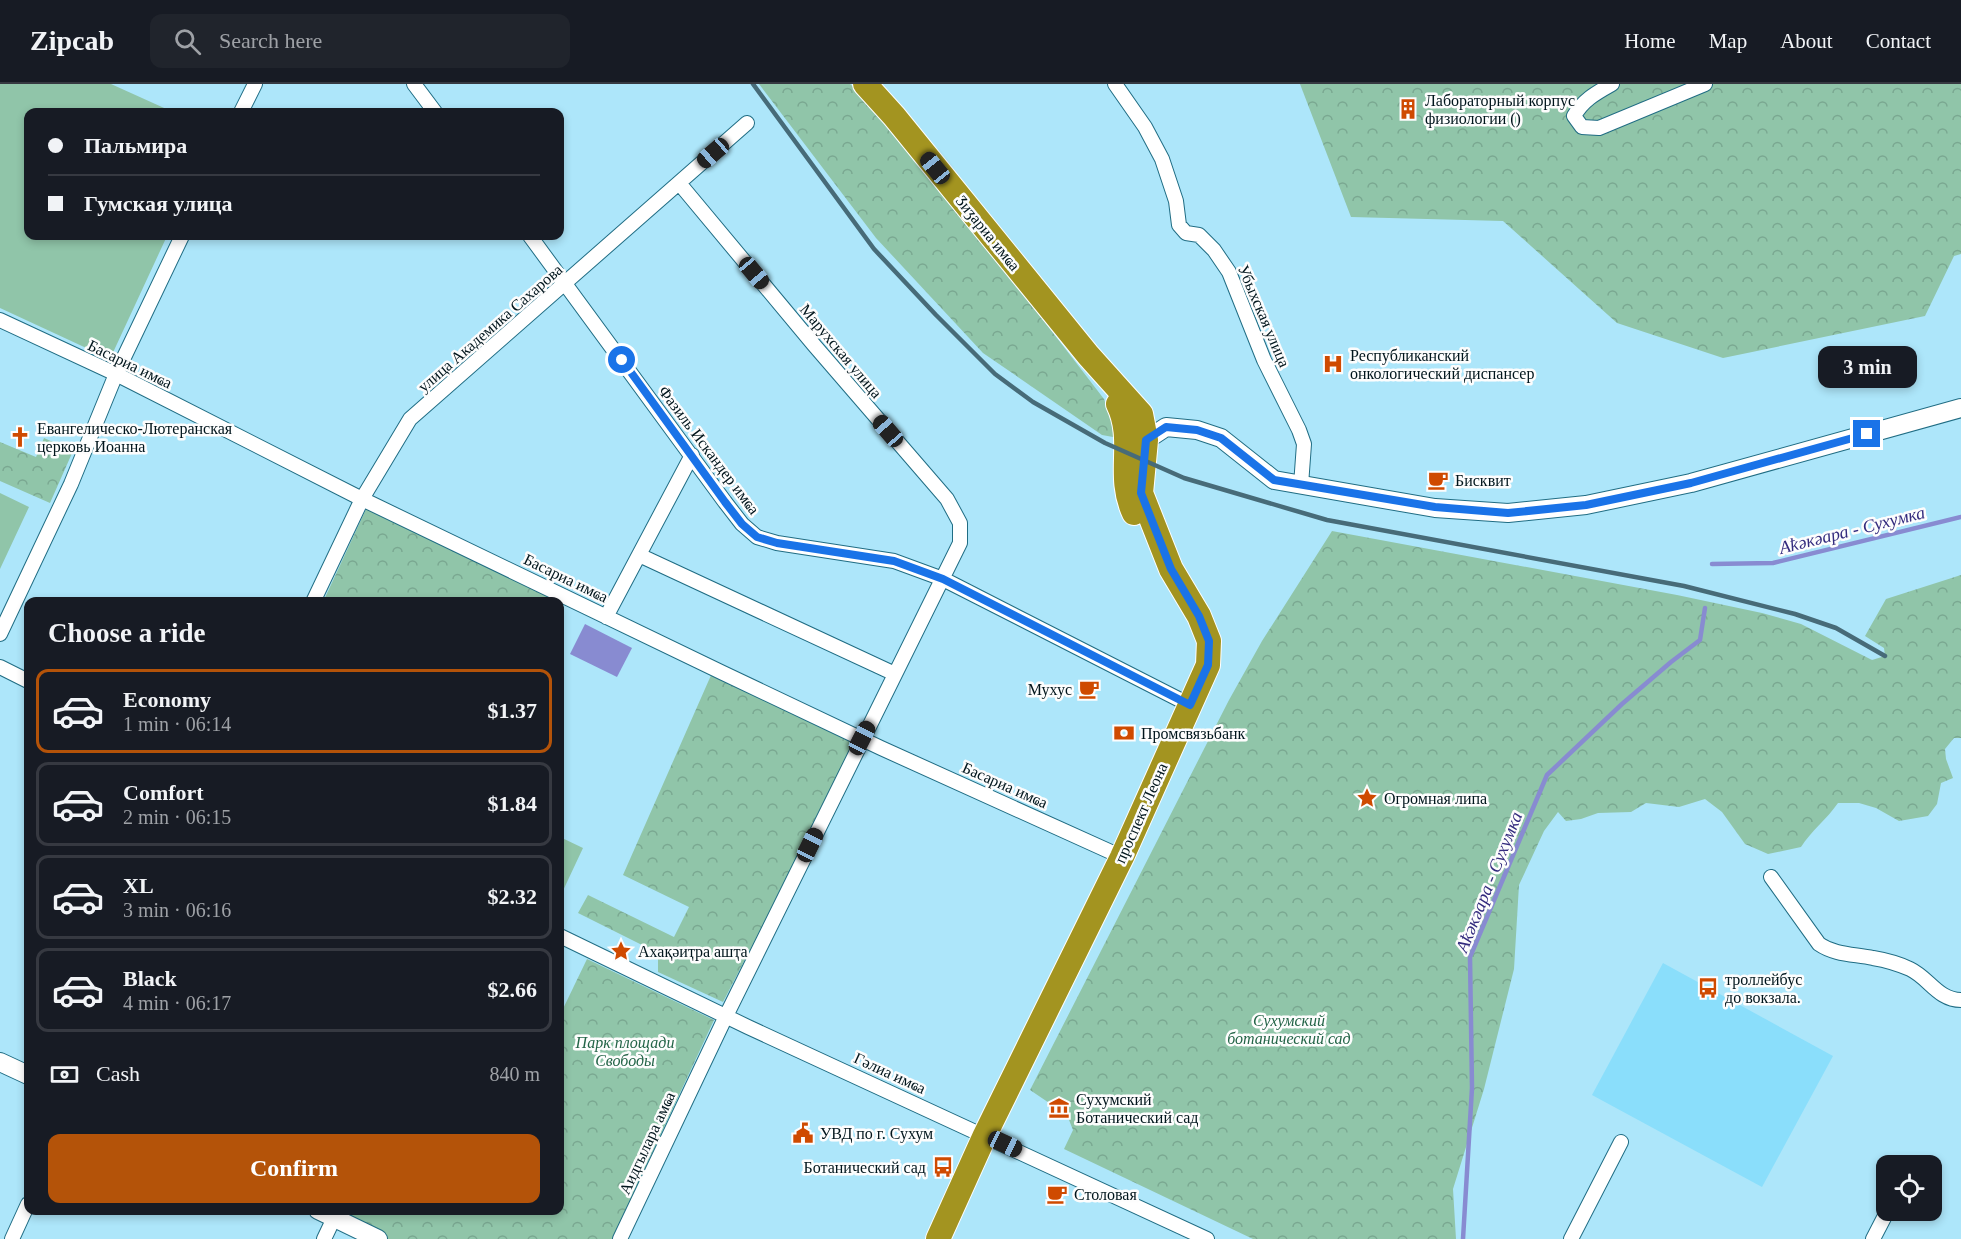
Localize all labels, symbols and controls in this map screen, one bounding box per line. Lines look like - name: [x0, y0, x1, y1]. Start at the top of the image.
- search box: [150, 14, 570, 68]
- text: Zipcab: [30, 25, 114, 56]
- icon: search: [171, 25, 204, 58]
- text: Search here: [219, 28, 322, 53]
- text: Home: [1624, 29, 1676, 53]
- text: Map: [1709, 29, 1747, 53]
- text: About: [1780, 29, 1833, 53]
- text: Contact: [1866, 29, 1931, 53]
- place label: Лабораторный корпус физиологии (): [1425, 92, 1575, 128]
- building icon: Лабораторный корпус физиологии (): [1396, 97, 1420, 121]
- text: Пальмира: [84, 133, 187, 158]
- car: [694, 134, 732, 172]
- car: [917, 148, 953, 188]
- text: Гумская улица: [84, 191, 233, 216]
- street label: Ӡиӡариа имҩа: [952, 192, 1023, 274]
- car: [736, 253, 772, 293]
- street label: улица Академика Сахарова: [414, 261, 566, 396]
- street label: Убыхская улица: [1234, 262, 1293, 370]
- street label: Марухская улица: [796, 301, 885, 402]
- street label: Басариа имҩа: [85, 336, 175, 393]
- route start: [608, 346, 635, 373]
- place label: Республиканский онкологический диспансер: [1350, 347, 1534, 383]
- callout: 3 min: [1818, 347, 1916, 389]
- hospital icon: Республиканский онкологический диспансер: [1321, 352, 1345, 376]
- text: 3 min: [1843, 356, 1892, 378]
- street label: Фазиль Искандер имҩа: [655, 383, 763, 518]
- car: [869, 412, 907, 450]
- place label: Евангелическо-Лютеранская церковь Иоанна: [37, 420, 233, 456]
- route end: [1853, 420, 1880, 447]
- church icon: Евангелическо-Лютеранская церковь Иоанна: [8, 425, 32, 449]
- cafe icon: Бисквит: [1426, 468, 1450, 492]
- place label: Бисквит: [1455, 472, 1511, 489]
- water label: Аҟәкәара - Сухумка: [1776, 502, 1927, 558]
- street label: Басариа имҩа: [521, 550, 611, 607]
- text: Choose a ride: [48, 618, 206, 648]
- cafe icon: Мухус: [1077, 677, 1101, 701]
- place label: Мухус: [1028, 681, 1072, 699]
- icon: car: [51, 684, 105, 738]
- text: Economy: [123, 687, 211, 712]
- text: $1.37: [488, 698, 537, 723]
- text: 1 min · 06:14: [123, 713, 231, 735]
- car: [846, 718, 878, 758]
- bank icon: Промсвязьбанк: [1112, 721, 1136, 745]
- place label: Промсвязьбанк: [1141, 725, 1246, 743]
- street label: Басариа имҩа: [959, 759, 1050, 812]
- street label: проспект Леона: [1111, 760, 1172, 866]
- icon: car: [51, 777, 105, 831]
- text: Comfort: [123, 780, 204, 805]
- place icon: Огромная липа: [1355, 786, 1379, 810]
- place label: Огромная липа: [1384, 790, 1487, 808]
- text: $1.84: [488, 791, 537, 816]
- text: 2 min · 06:15: [123, 806, 231, 828]
- water label: Аҟәкәара - Сухумка: [1451, 809, 1526, 956]
- car: [794, 825, 826, 865]
- icon: car: [51, 870, 105, 924]
- text: XL: [123, 873, 154, 898]
- text: $2.32: [488, 884, 537, 909]
- text: 3 min · 06:16: [123, 899, 231, 921]
- place icon: Ахақәиҭра ашҭа: [609, 939, 633, 963]
- place label: Ахақәиҭра ашҭа: [638, 943, 748, 961]
- icon: car: [51, 963, 105, 1017]
- text: Black: [123, 966, 177, 991]
- place label: троллейбус до вокзала.: [1725, 971, 1802, 1007]
- bus stop icon: троллейбус до вокзала.: [1696, 976, 1720, 1000]
- text: $2.66: [488, 977, 537, 1002]
- text: 4 min · 06:17: [123, 992, 231, 1014]
- park label: Сухумский ботанический сад: [1227, 1012, 1351, 1047]
- park label: Парк площади Свободы: [575, 1034, 674, 1069]
- street label: Гәлиа имҩа: [852, 1049, 928, 1097]
- icon: cash: [48, 1058, 81, 1091]
- text: Cash: [96, 1061, 140, 1086]
- text: 840 m: [489, 1063, 540, 1085]
- street label: Аидгылара амҩа: [616, 1089, 679, 1197]
- place label: Сухумский Ботанический сад: [1076, 1091, 1198, 1127]
- museum icon: Сухумский Ботанический сад: [1047, 1096, 1071, 1120]
- public building icon: УВД по г. Сухум: [791, 1121, 815, 1145]
- place label: УВД по г. Сухум: [820, 1125, 933, 1143]
- car: [985, 1128, 1025, 1160]
- button: Confirm: [48, 1134, 540, 1203]
- bus stop icon: Ботанический сад: [931, 1155, 955, 1179]
- map controls: [1876, 1155, 1942, 1221]
- button: locate: [1876, 1155, 1942, 1221]
- place label: Ботанический сад: [804, 1159, 926, 1177]
- cafe icon: Столовая: [1045, 1182, 1069, 1206]
- place label: Столовая: [1074, 1186, 1137, 1203]

